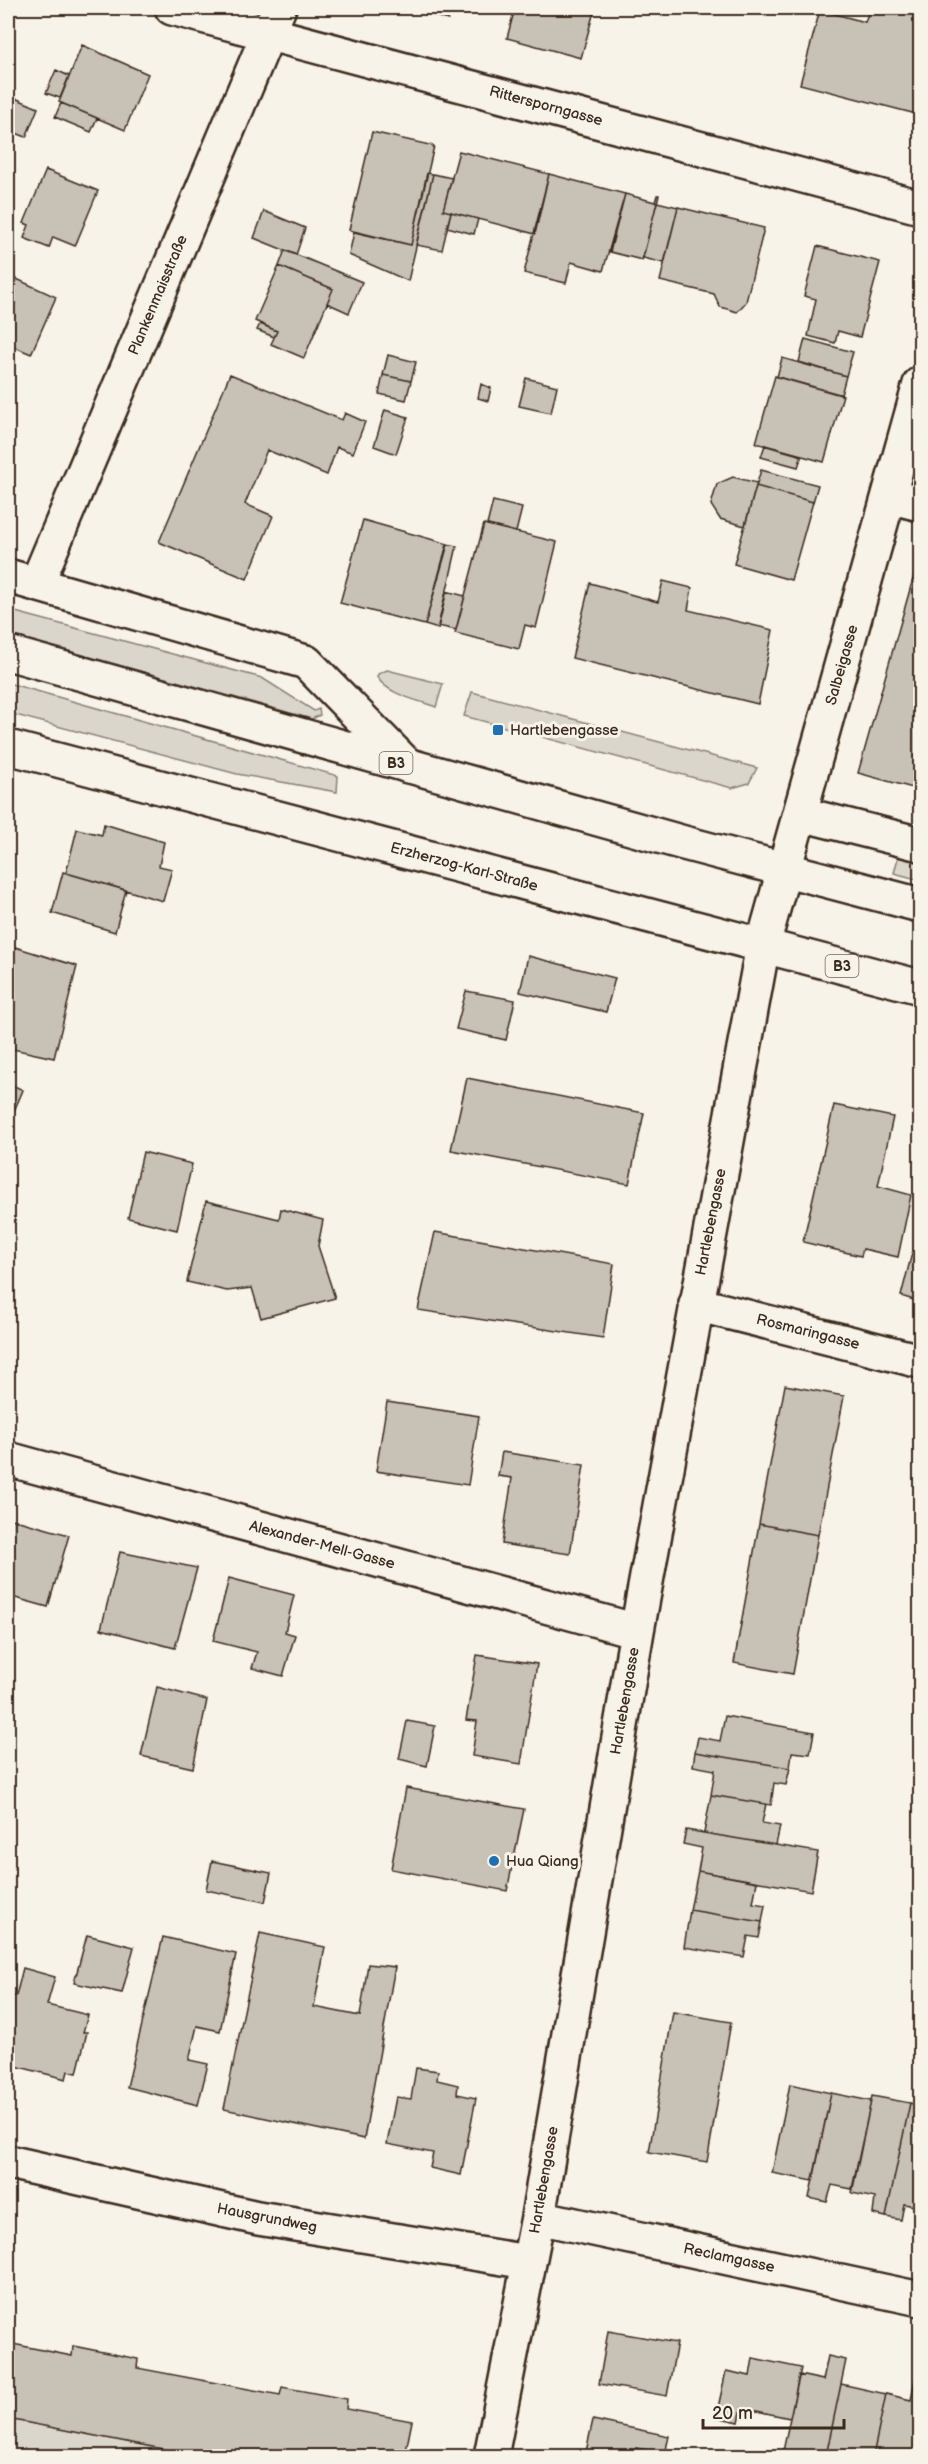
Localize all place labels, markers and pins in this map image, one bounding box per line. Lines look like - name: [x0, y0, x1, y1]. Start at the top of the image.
- place label: Hartlebengasse: [510, 721, 619, 740]
- marker: Hartlebengasse: [491, 723, 505, 737]
- place label: Hua Qiang: [506, 1852, 579, 1871]
- marker: Hua Qiang: [487, 1854, 501, 1868]

